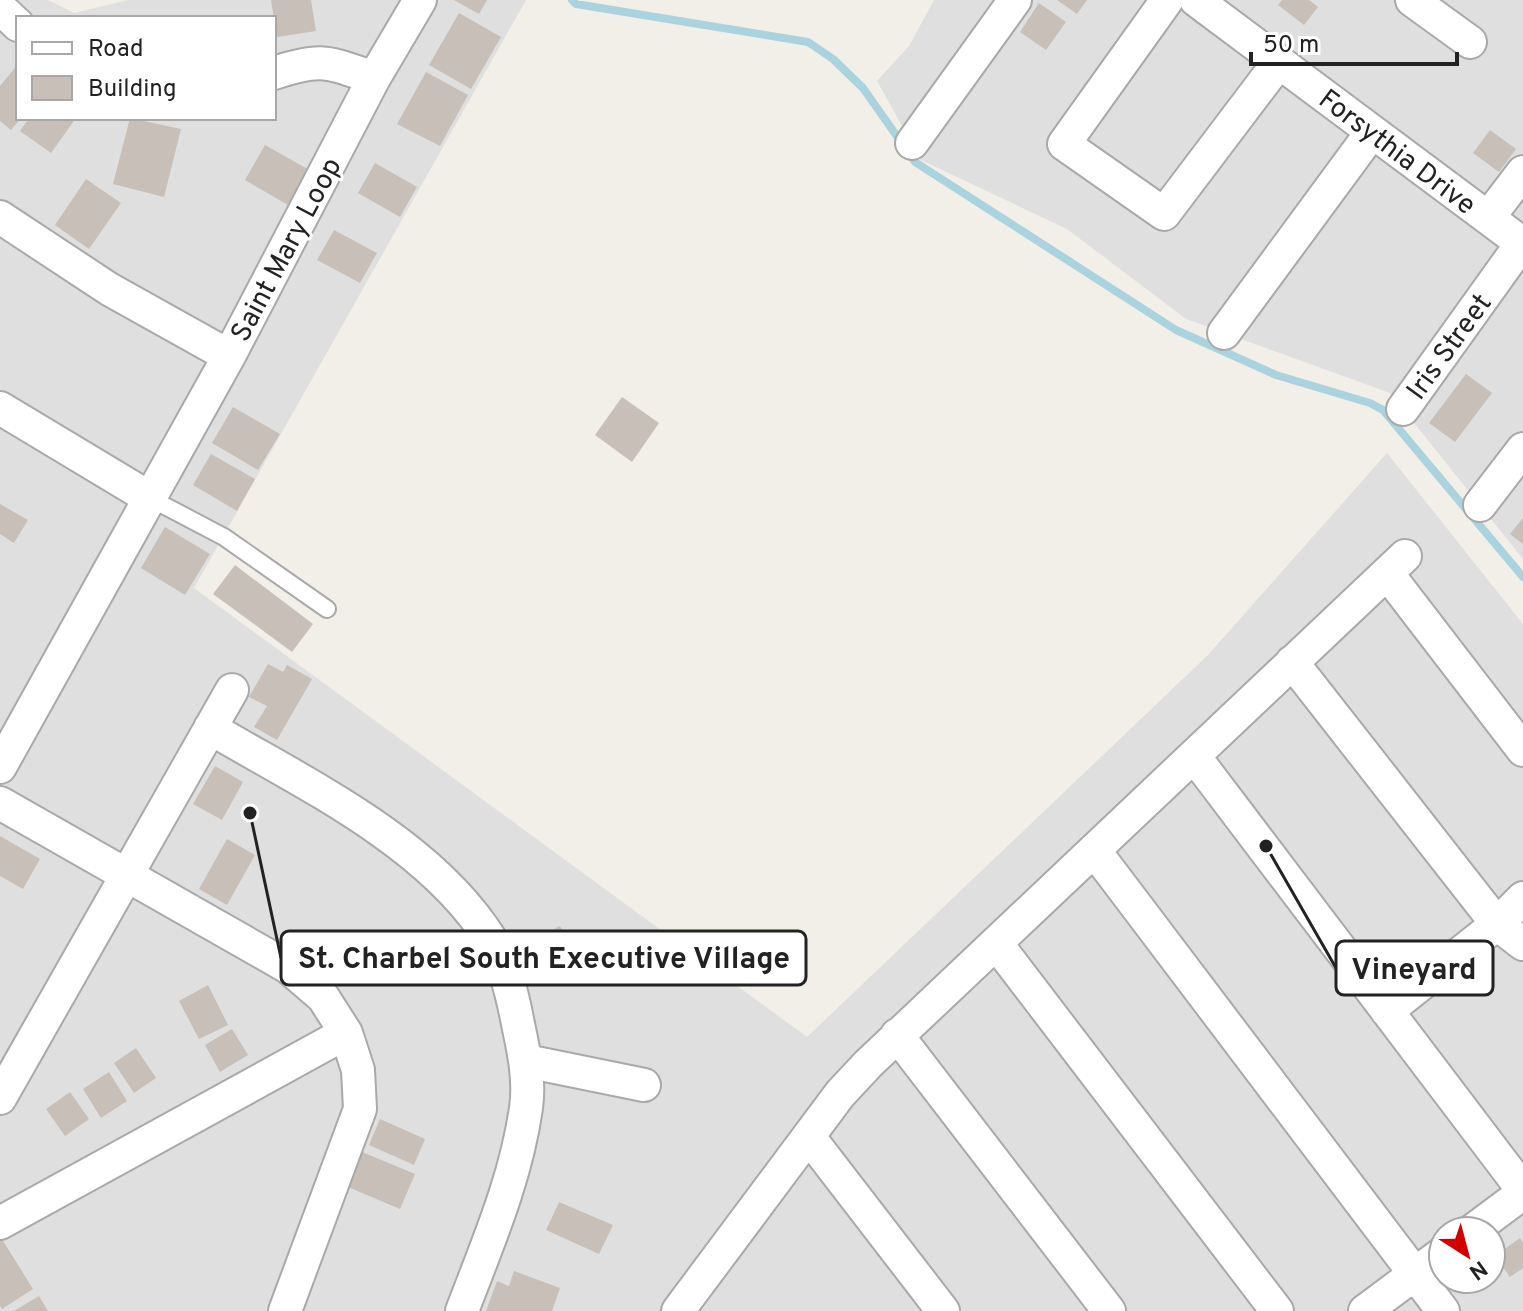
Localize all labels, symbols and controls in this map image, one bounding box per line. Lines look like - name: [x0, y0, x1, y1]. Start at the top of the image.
- legend: [16, 16, 276, 120]
- scale bar: [1251, 16, 1457, 66]
- text: 50 m: [1263, 31, 1319, 61]
- text: Road: [88, 35, 144, 65]
- text: Building: [88, 75, 177, 105]
- street label: Forsythia Drive: [1310, 82, 1482, 224]
- street label: Saint Mary Loop: [224, 152, 351, 349]
- street label: Iris Street: [1400, 288, 1501, 408]
- callout: St. Charbel South Executive Village: [281, 931, 806, 985]
- callout: Vineyard: [1336, 941, 1493, 995]
- text: St. Charbel South Executive Village: [298, 942, 790, 979]
- text: Vineyard: [1351, 953, 1477, 990]
- north arrow: [1427, 1215, 1507, 1295]
- text: N: [1463, 1254, 1492, 1285]

